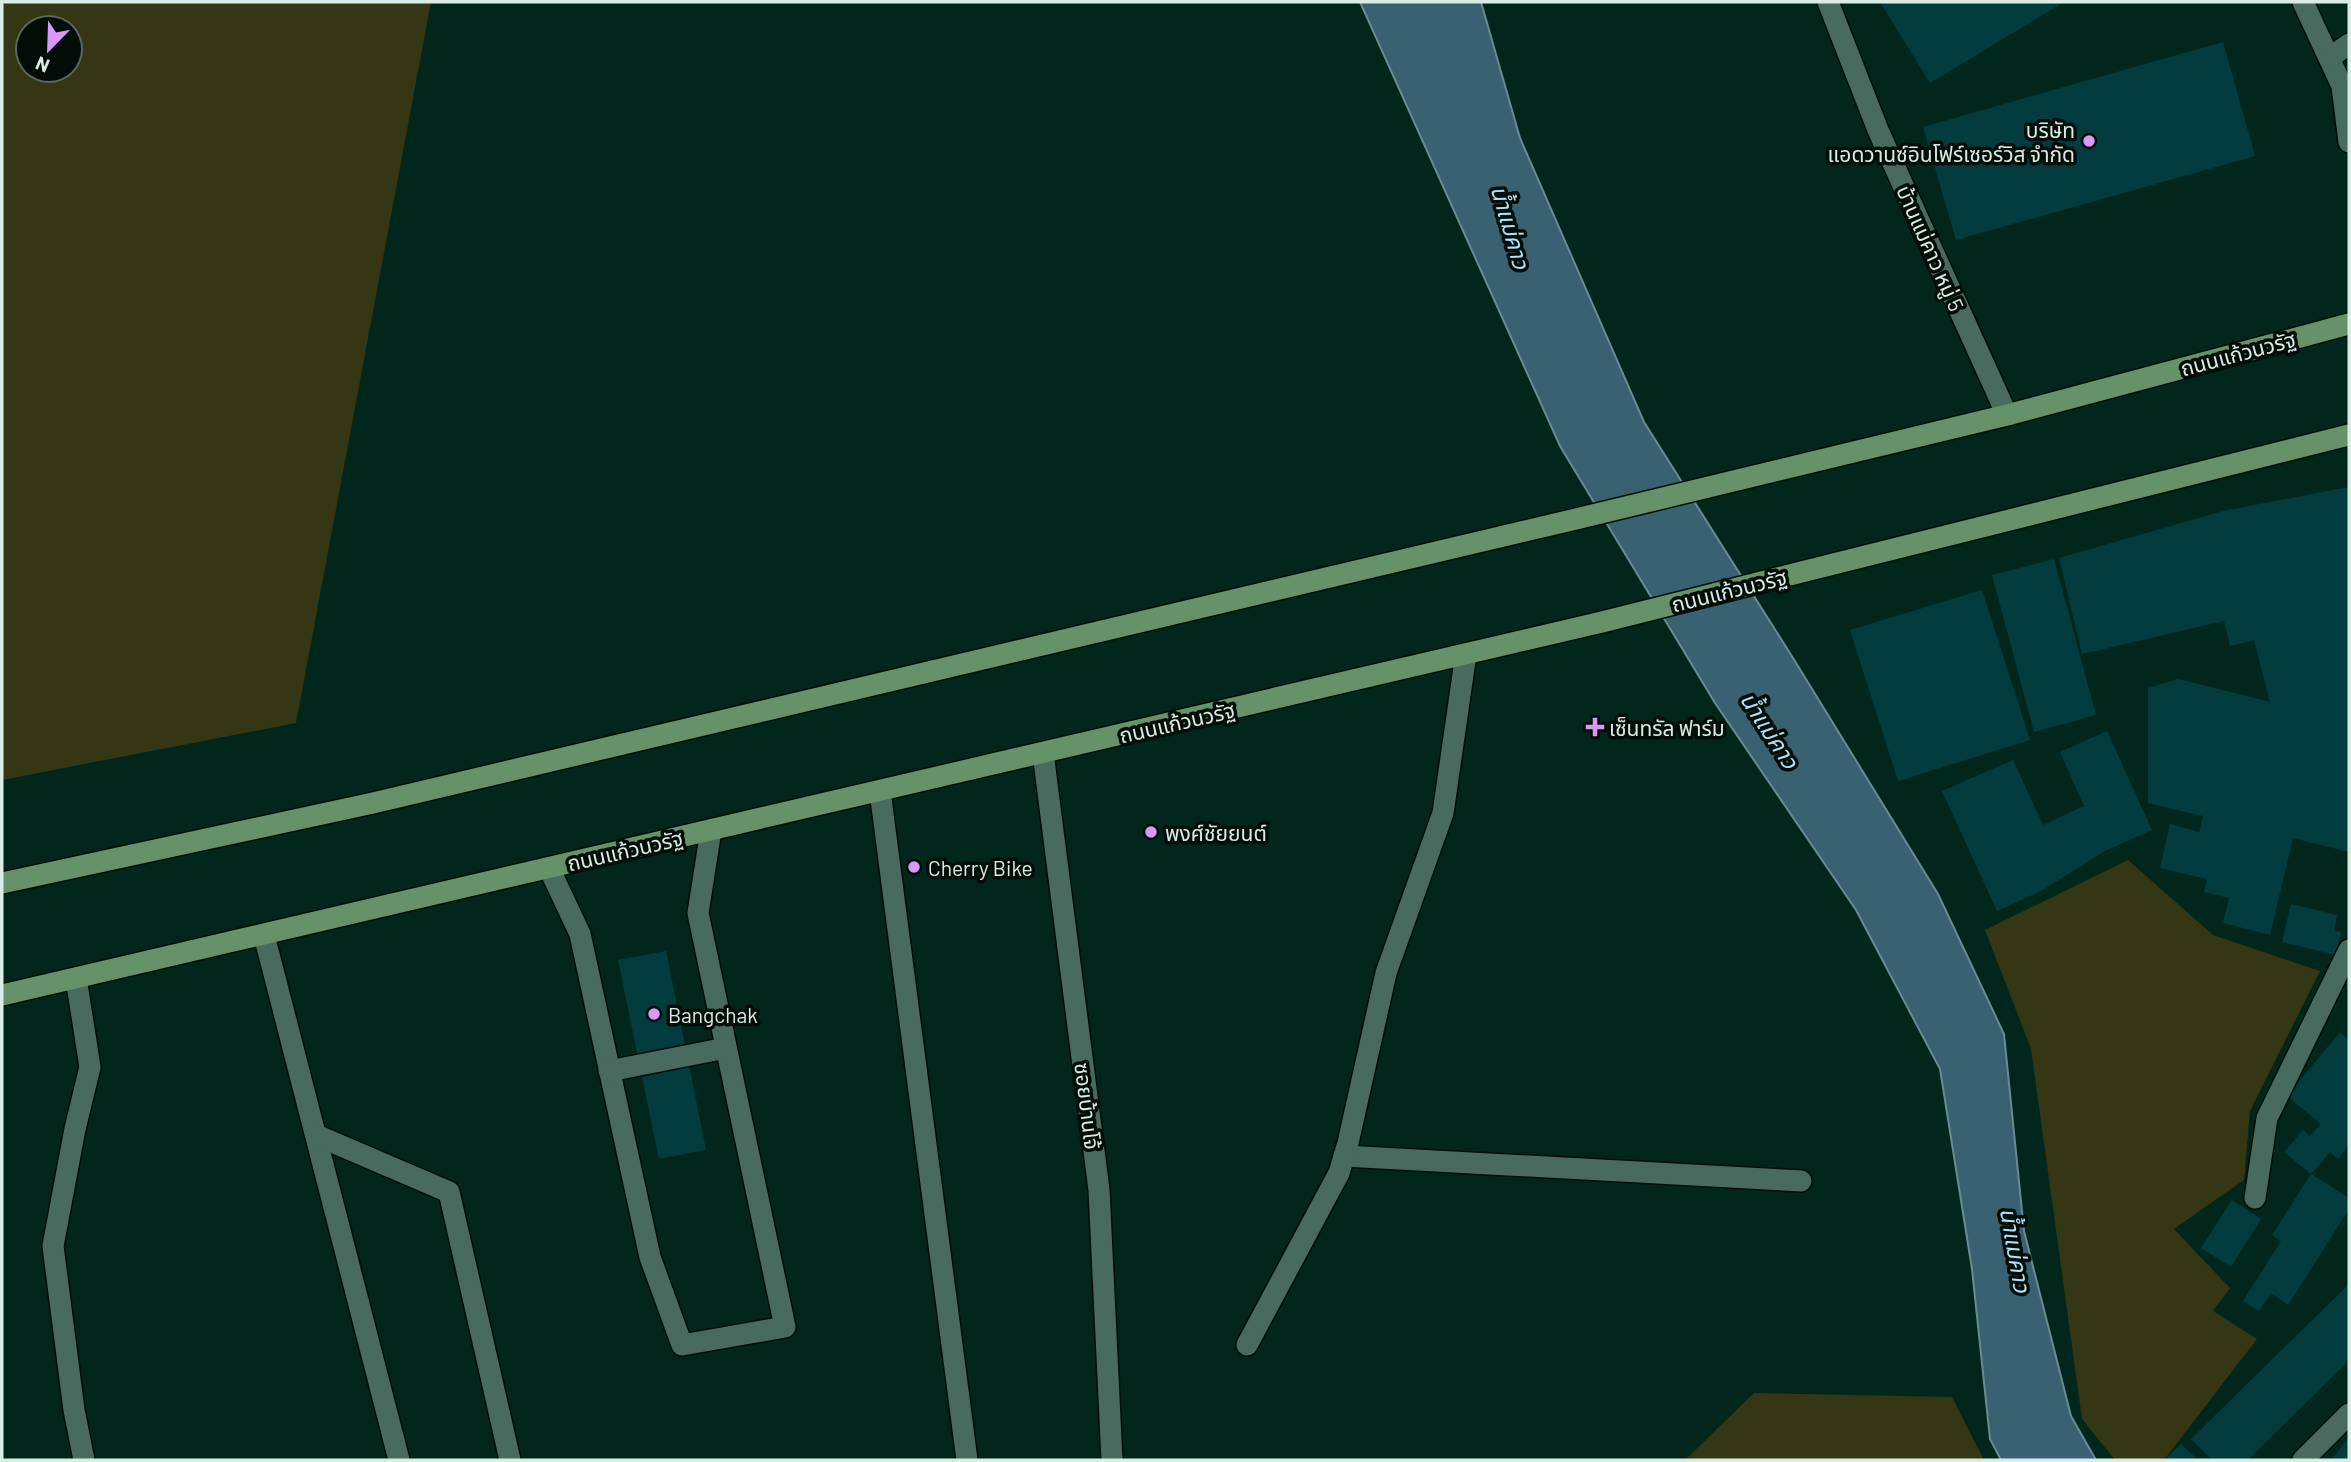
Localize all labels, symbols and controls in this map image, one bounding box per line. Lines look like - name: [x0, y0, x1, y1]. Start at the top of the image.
- north arrow: [14, 14, 84, 84]
- text: N: [32, 52, 52, 78]
- place label: บริษัท แอดวานซ์อินโฟร์เซอร์วิส จำกัด: [1828, 117, 2075, 166]
- marker: บริษัท แอดวานซ์อินโฟร์เซอร์วิส จำกัด: [2081, 133, 2097, 149]
- street label: บ้านแม่คาว หมู่ 5: [1890, 181, 1970, 316]
- water label: น้ำแม่คาว: [1486, 182, 1537, 273]
- street label: ถนนแก้วนวรัฐ: [2178, 326, 2298, 380]
- street label: ถนนแก้วนวรัฐ: [1669, 564, 1789, 616]
- water label: น้ำแม่คาว: [1735, 686, 1806, 774]
- street label: ถนนแก้วนวรัฐ: [1117, 697, 1237, 747]
- place label: เซ็นทรัล ฟาร์ม: [1609, 715, 1725, 740]
- marker: เซ็นทรัล ฟาร์ม: [1587, 719, 1603, 735]
- place label: พงศ์ชัยยนต์: [1165, 820, 1267, 845]
- marker: พงศ์ชัยยนต์: [1143, 824, 1159, 840]
- street label: ถนนแก้วนวรัฐ: [565, 825, 685, 875]
- place label: Cherry Bike: [928, 855, 1033, 880]
- marker: Cherry Bike: [906, 859, 922, 875]
- place label: Bangchak: [668, 1002, 758, 1027]
- marker: Bangchak: [646, 1006, 662, 1022]
- street label: ซอยบ้านโจ้: [1070, 1061, 1106, 1151]
- water label: น้ำแม่คาว: [1995, 1205, 2038, 1295]

